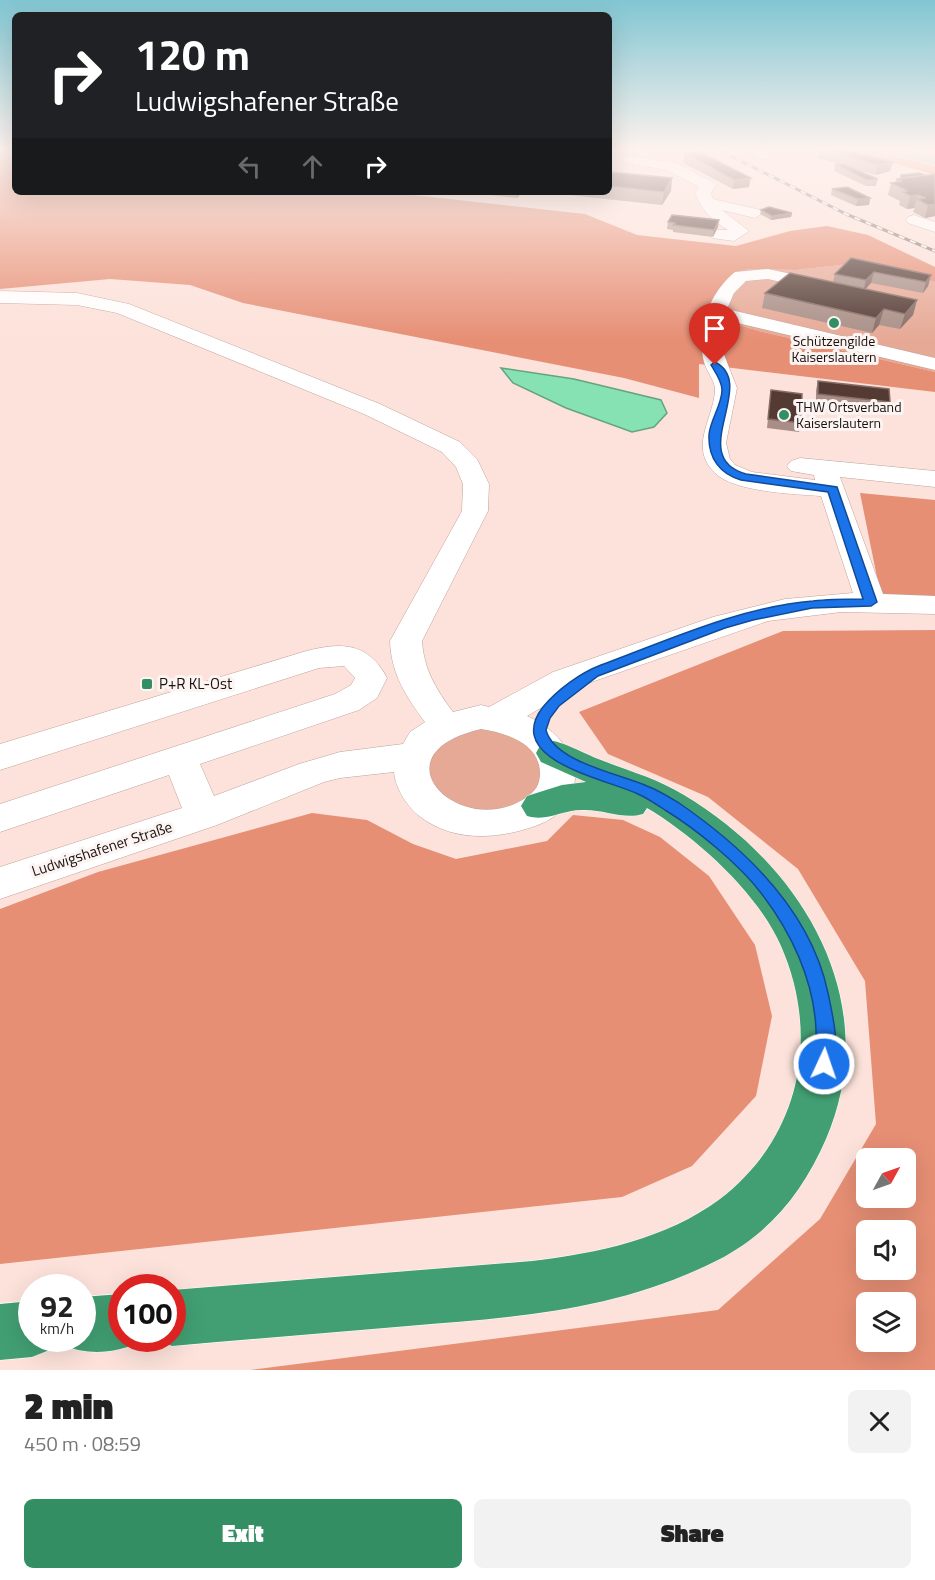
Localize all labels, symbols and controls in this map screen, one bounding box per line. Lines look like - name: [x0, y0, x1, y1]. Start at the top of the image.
- text: 120 m: [135, 22, 250, 86]
- icon: right: [36, 36, 114, 114]
- text: Ludwigshafener Straße: [135, 80, 399, 121]
- icon: left: [233, 150, 266, 183]
- icon: ahead: [296, 150, 329, 183]
- icon: right: [359, 150, 392, 183]
- pin: [689, 303, 740, 365]
- icon: arrive: [698, 312, 731, 345]
- marker: Schützengilde Kaiserslautern: [827, 316, 841, 330]
- place label: Schützengilde Kaiserslautern: [791, 330, 877, 367]
- place label: THW Ortsverband Kaiserslautern: [796, 396, 902, 433]
- marker: THW Ortsverband Kaiserslautern: [777, 408, 791, 422]
- place label: P+R KL-Ost: [159, 672, 233, 695]
- marker: P+R KL-Ost: [140, 677, 154, 691]
- street label: Ludwigshafener Straße: [29, 815, 175, 882]
- position arrow: [792, 1032, 856, 1096]
- north arrow: [856, 1148, 916, 1208]
- map controls: [856, 1148, 916, 1352]
- button: sound: [856, 1220, 916, 1280]
- speed limit sign: 100: [108, 1274, 186, 1352]
- text: 92: [40, 1283, 74, 1329]
- button: layers: [856, 1292, 916, 1352]
- text: km/h: [40, 1317, 74, 1340]
- text: 2 min: [24, 1378, 113, 1433]
- button: close: [848, 1390, 911, 1453]
- text: 450 m · 08:59: [24, 1428, 141, 1459]
- button: Exit: [24, 1499, 462, 1568]
- button: Share: [474, 1499, 911, 1568]

